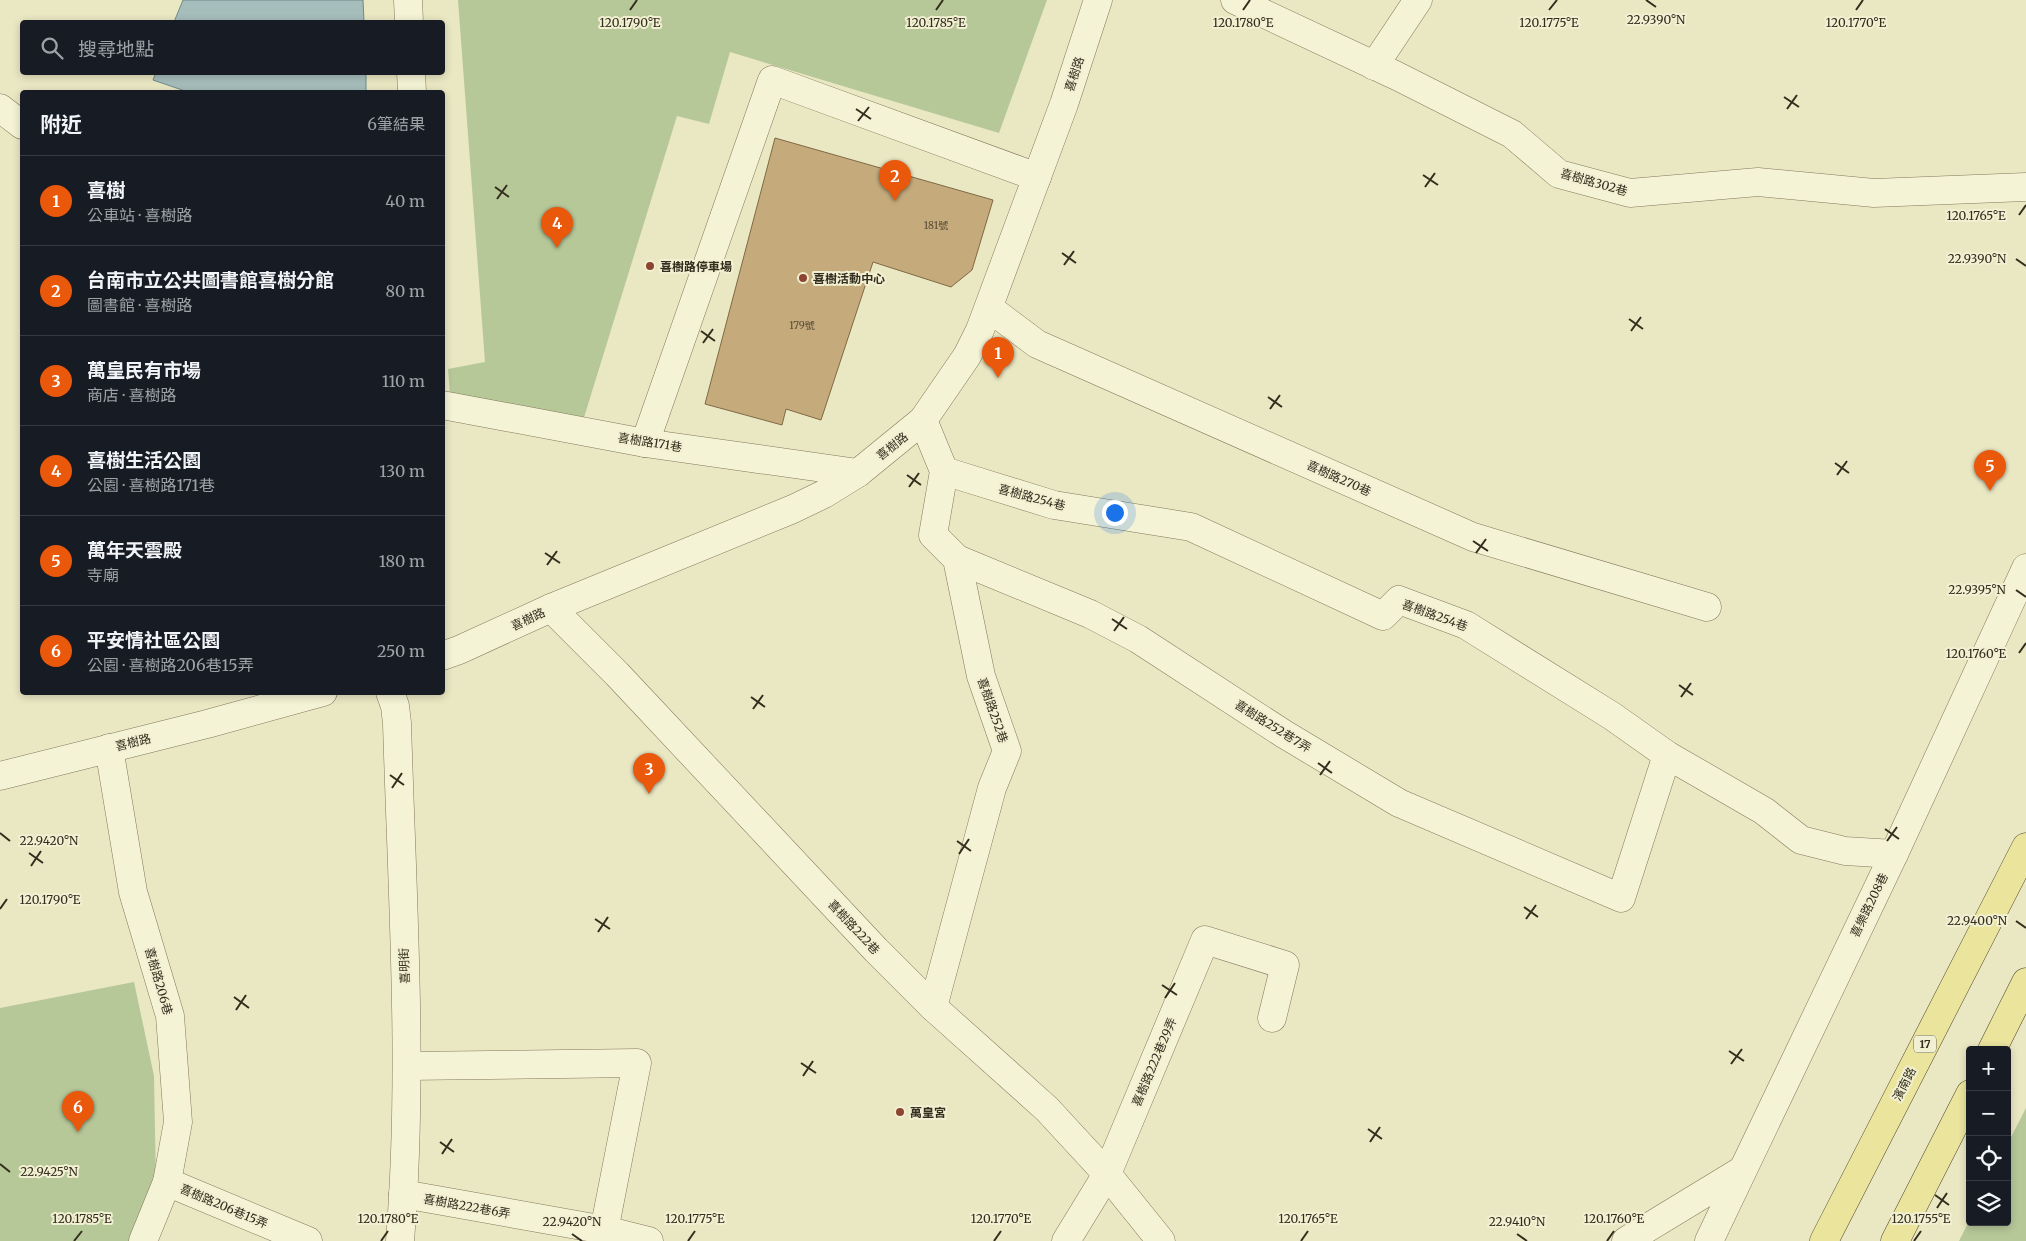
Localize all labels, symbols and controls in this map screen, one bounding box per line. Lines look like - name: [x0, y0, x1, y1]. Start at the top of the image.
- text: 22.9390°N: [1627, 12, 1686, 27]
- text: 120.1790°E: [600, 15, 661, 30]
- text: 120.1785°E: [906, 15, 966, 30]
- text: 120.1780°E: [1213, 15, 1274, 30]
- text: 120.1775°E: [1519, 15, 1579, 30]
- text: 120.1770°E: [1826, 15, 1887, 30]
- search box: [20, 20, 445, 75]
- icon: search: [38, 34, 66, 62]
- text: 搜尋地點: [78, 37, 154, 61]
- street label: 喜樹路: [1061, 55, 1087, 93]
- text: 附近: [40, 111, 82, 138]
- text: 6筆結果: [367, 114, 425, 134]
- pin: 2: [879, 160, 911, 201]
- street label: 喜樹路302巷: [1559, 165, 1629, 199]
- text: 喜樹: [87, 178, 125, 202]
- text: 1: [52, 191, 60, 211]
- text: 40 m: [385, 191, 425, 211]
- text: 公車站 · 喜樹路: [87, 205, 192, 225]
- pin: 4: [541, 207, 573, 248]
- text: 120.1765°E: [1946, 208, 2006, 223]
- house number: 181號: [924, 219, 948, 232]
- text: 22.9390°N: [1948, 251, 2007, 266]
- place label: 喜樹路停車場: [660, 259, 732, 274]
- marker: 喜樹路停車場: [644, 260, 656, 272]
- text: 台南市立公共圖書館喜樹分館: [87, 268, 334, 292]
- place label: 喜樹活動中心: [813, 271, 885, 286]
- marker: 喜樹活動中心: [797, 272, 809, 284]
- text: 2: [51, 281, 61, 301]
- text: 80 m: [386, 281, 425, 301]
- text: 圖書館 · 喜樹路: [87, 295, 192, 315]
- house number: 179號: [789, 319, 815, 332]
- pin: 1: [982, 337, 1014, 378]
- text: 萬皇民有市場: [87, 358, 201, 382]
- text: 3: [51, 371, 61, 391]
- text: 110 m: [382, 371, 425, 391]
- text: 商店 · 喜樹路: [87, 385, 176, 405]
- street label: 喜樹路: [873, 429, 911, 463]
- street label: 喜樹路171巷: [617, 430, 683, 454]
- text: 喜樹生活公園: [87, 448, 201, 472]
- pin: 5: [1974, 450, 2006, 491]
- street label: 喜樹路270巷: [1304, 457, 1374, 499]
- text: 4: [51, 461, 61, 481]
- text: 130 m: [379, 461, 425, 481]
- text: 公園 · 喜樹路171巷: [87, 475, 215, 495]
- street label: 喜樹路254巷: [997, 481, 1067, 513]
- your location: [1102, 500, 1128, 526]
- text: 萬年天雲殿: [87, 538, 182, 562]
- text: 5: [51, 551, 61, 571]
- text: 180 m: [379, 551, 425, 571]
- text: 寺廟: [87, 565, 119, 585]
- text: 22.9395°N: [1948, 582, 2006, 597]
- street label: 喜樹路254巷: [1400, 596, 1470, 634]
- street label: 喜樹路: [509, 605, 547, 633]
- text: 平安情社區公園: [87, 628, 220, 652]
- text: 6: [51, 641, 61, 661]
- text: 250 m: [377, 641, 425, 661]
- text: 120.1760°E: [1946, 646, 2007, 661]
- text: 公園 · 喜樹路206巷15弄: [87, 655, 254, 675]
- street label: 喜樹路252巷: [975, 675, 1011, 745]
- street label: 喜樹路252巷7弄: [1232, 697, 1314, 755]
- street label: 喜樹路: [114, 730, 152, 754]
- pin: 3: [633, 753, 665, 794]
- text: 22.9420°N: [20, 833, 79, 848]
- street label: 喜樂路208巷: [1847, 870, 1891, 940]
- text: 120.1790°E: [20, 892, 81, 907]
- street label: 喜樹路222巷: [825, 897, 883, 957]
- text: 22.9400°N: [1947, 913, 2008, 928]
- street label: 喜樹路206巷: [142, 945, 176, 1017]
- street label: 喜明街: [396, 948, 412, 984]
- street label: 喜樹路222巷29弄: [1129, 1015, 1179, 1109]
- road number: 17: [1914, 1036, 1936, 1052]
- map controls: [1966, 1046, 2011, 1226]
- button: +: [1966, 1046, 2011, 1091]
- street label: 濱南路: [1889, 1065, 1919, 1103]
- pin: 6: [62, 1091, 94, 1132]
- button: −: [1966, 1091, 2011, 1136]
- place label: 萬皇宮: [910, 1105, 946, 1120]
- marker: 萬皇宮: [894, 1106, 906, 1118]
- button: locate: [1966, 1136, 2011, 1181]
- text: 22.9425°N: [20, 1164, 79, 1179]
- street label: 喜樹路206巷15弄: [178, 1181, 270, 1231]
- button: layers: [1966, 1181, 2011, 1226]
- street label: 喜樹路222巷6弄: [422, 1191, 512, 1221]
- text: 120.1785°E: [52, 1211, 112, 1226]
- text: 120.1780°E: [358, 1211, 419, 1226]
- text: 120.1775°E: [665, 1211, 725, 1226]
- text: 120.1770°E: [971, 1211, 1032, 1226]
- text: 120.1765°E: [1278, 1211, 1338, 1226]
- text: 120.1760°E: [1584, 1211, 1645, 1226]
- text: 120.1755°E: [1892, 1211, 1951, 1226]
- text: 22.9420°N: [543, 1214, 602, 1229]
- text: 22.9410°N: [1489, 1214, 1546, 1229]

